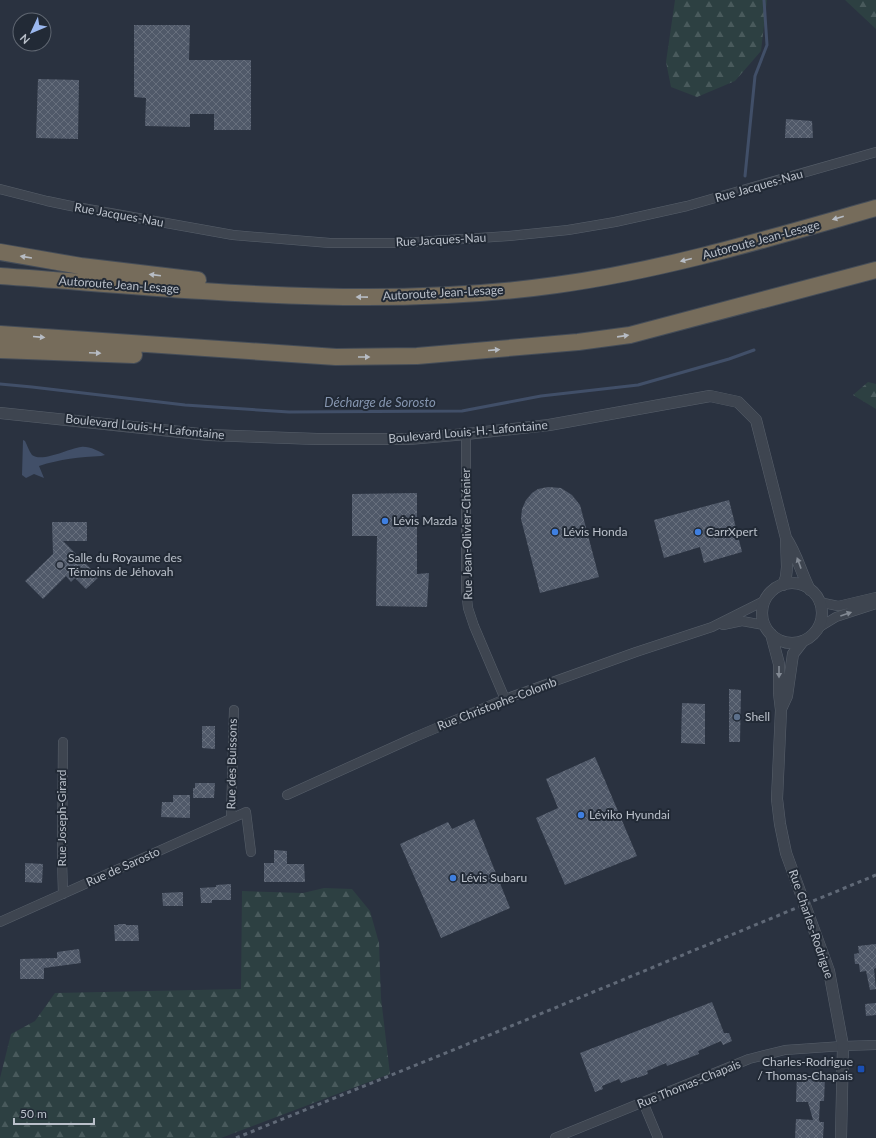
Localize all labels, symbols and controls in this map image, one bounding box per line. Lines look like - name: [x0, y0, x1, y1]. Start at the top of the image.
- north arrow: [12, 12, 52, 52]
- text: N: [17, 32, 32, 47]
- street label: Rue Jacques-Nau: [713, 166, 804, 205]
- street label: Rue Jacques-Nau: [73, 199, 165, 230]
- one-way arrow: [832, 215, 844, 221]
- street label: Autoroute Jean-Lesage: [701, 217, 821, 262]
- street label: Rue Jacques-Nau: [395, 230, 487, 249]
- one-way arrow: [20, 254, 32, 260]
- one-way arrow: [680, 257, 692, 263]
- one-way arrow: [149, 272, 161, 278]
- street label: Autoroute Jean-Lesage: [58, 273, 180, 296]
- street label: Autoroute Jean-Lesage: [382, 282, 504, 303]
- one-way arrow: [355, 294, 368, 300]
- one-way arrow: [617, 333, 629, 339]
- one-way arrow: [33, 334, 45, 341]
- one-way arrow: [488, 346, 500, 353]
- one-way arrow: [89, 350, 102, 356]
- one-way arrow: [358, 354, 371, 360]
- water label: Décharge de Sorosto: [324, 394, 436, 410]
- street label: Boulevard Louis-H.-Lafontaine: [65, 411, 225, 442]
- street label: Boulevard Louis-H.-Lafontaine: [388, 417, 548, 446]
- street label: Rue Jean-Olivier-Chénier: [458, 467, 475, 600]
- place label: Lévis Mazda: [393, 513, 457, 528]
- marker: Lévis Mazda: [380, 516, 390, 526]
- place label: Lévis Honda: [563, 524, 627, 539]
- place label: CarrXpert: [706, 524, 758, 539]
- marker: Lévis Honda: [550, 527, 560, 537]
- marker: CarrXpert: [693, 527, 703, 537]
- place label: Salle du Royaume des Témoins de Jéhovah: [68, 550, 182, 579]
- one-way arrow: [795, 557, 801, 569]
- marker: Salle du Royaume des Témoins de Jéhovah: [55, 560, 65, 570]
- one-way arrow: [841, 610, 853, 616]
- one-way arrow: [776, 666, 782, 679]
- street label: Rue Christophe-Colomb: [435, 674, 559, 733]
- place label: Shell: [745, 709, 770, 724]
- marker: Shell: [732, 712, 742, 722]
- street label: Rue des Buissons: [223, 718, 240, 810]
- street label: Rue Joseph-Girard: [54, 770, 69, 866]
- place label: Léviko Hyundai: [589, 807, 670, 822]
- marker: Léviko Hyundai: [576, 810, 586, 820]
- street label: Rue de Sarosto: [84, 844, 162, 889]
- street label: Rue Charles-Rodrigue: [786, 867, 837, 980]
- place label: Lévis Subaru: [461, 870, 527, 885]
- marker: Lévis Subaru: [448, 873, 458, 883]
- place label: Charles-Rodrigue / Thomas-Chapais: [757, 1054, 853, 1083]
- street label: Rue Thomas-Chapais: [635, 1056, 743, 1111]
- marker: Charles-Rodrigue / Thomas-Chapais: [856, 1064, 866, 1074]
- scale bar: [14, 1100, 94, 1126]
- text: 50 m: [20, 1106, 47, 1121]

